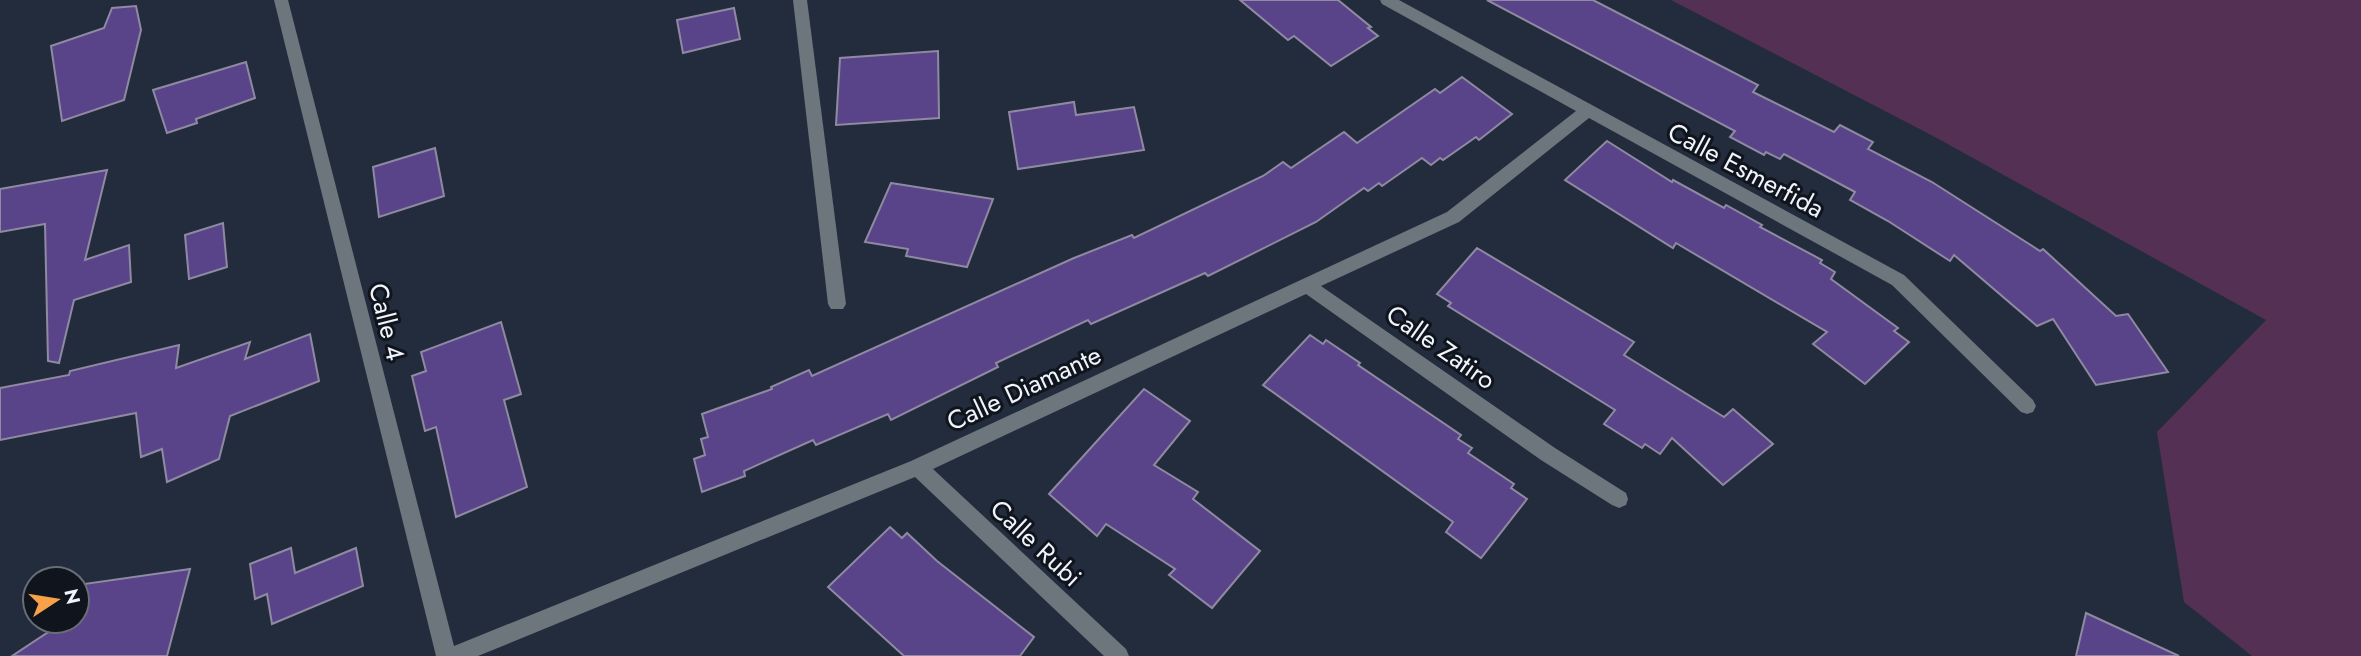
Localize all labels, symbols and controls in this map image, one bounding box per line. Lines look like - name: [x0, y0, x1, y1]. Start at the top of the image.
- street label: Calle Esmerfida: [1661, 113, 1831, 227]
- street label: Calle 4: [359, 279, 415, 365]
- street label: Calle Zatiro: [1379, 295, 1503, 399]
- street label: Calle Diamante: [941, 336, 1107, 440]
- street label: Calle Rubi: [982, 490, 1090, 596]
- north arrow: [21, 565, 91, 635]
- text: N: [57, 586, 87, 607]

